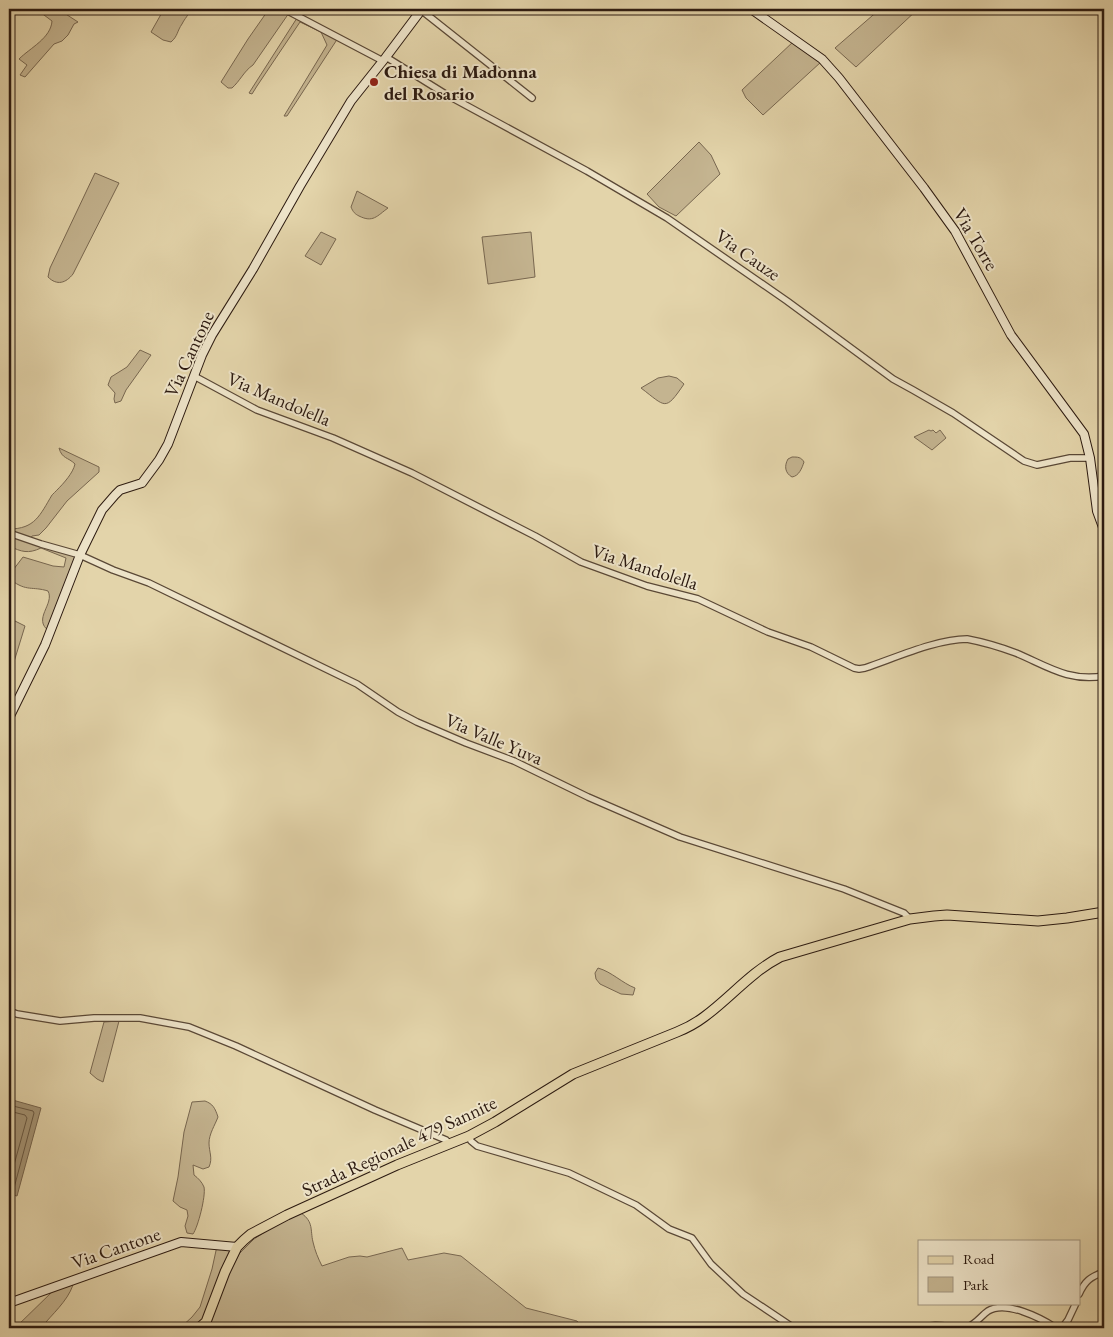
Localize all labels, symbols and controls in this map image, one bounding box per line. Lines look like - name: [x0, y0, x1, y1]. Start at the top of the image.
- place label: Chiesa di Madonna del Rosario: [384, 59, 538, 106]
- marker: Chiesa di Madonna del Rosario: [368, 76, 380, 88]
- street label: Via Torre: [948, 203, 1004, 275]
- street label: Via Cauze: [710, 224, 786, 286]
- street label: Via Cantone: [158, 307, 220, 401]
- street label: Via Mandolella: [223, 366, 335, 432]
- street label: Via Mandolella: [589, 538, 702, 596]
- street label: Via Valle Yuva: [441, 707, 547, 771]
- street label: Strada Regionale 479 Sannite: [298, 1090, 500, 1202]
- street label: Via Cantone: [68, 1221, 164, 1275]
- legend: [918, 1240, 1080, 1304]
- text: Road: [963, 1249, 995, 1268]
- text: Park: [963, 1275, 990, 1294]

